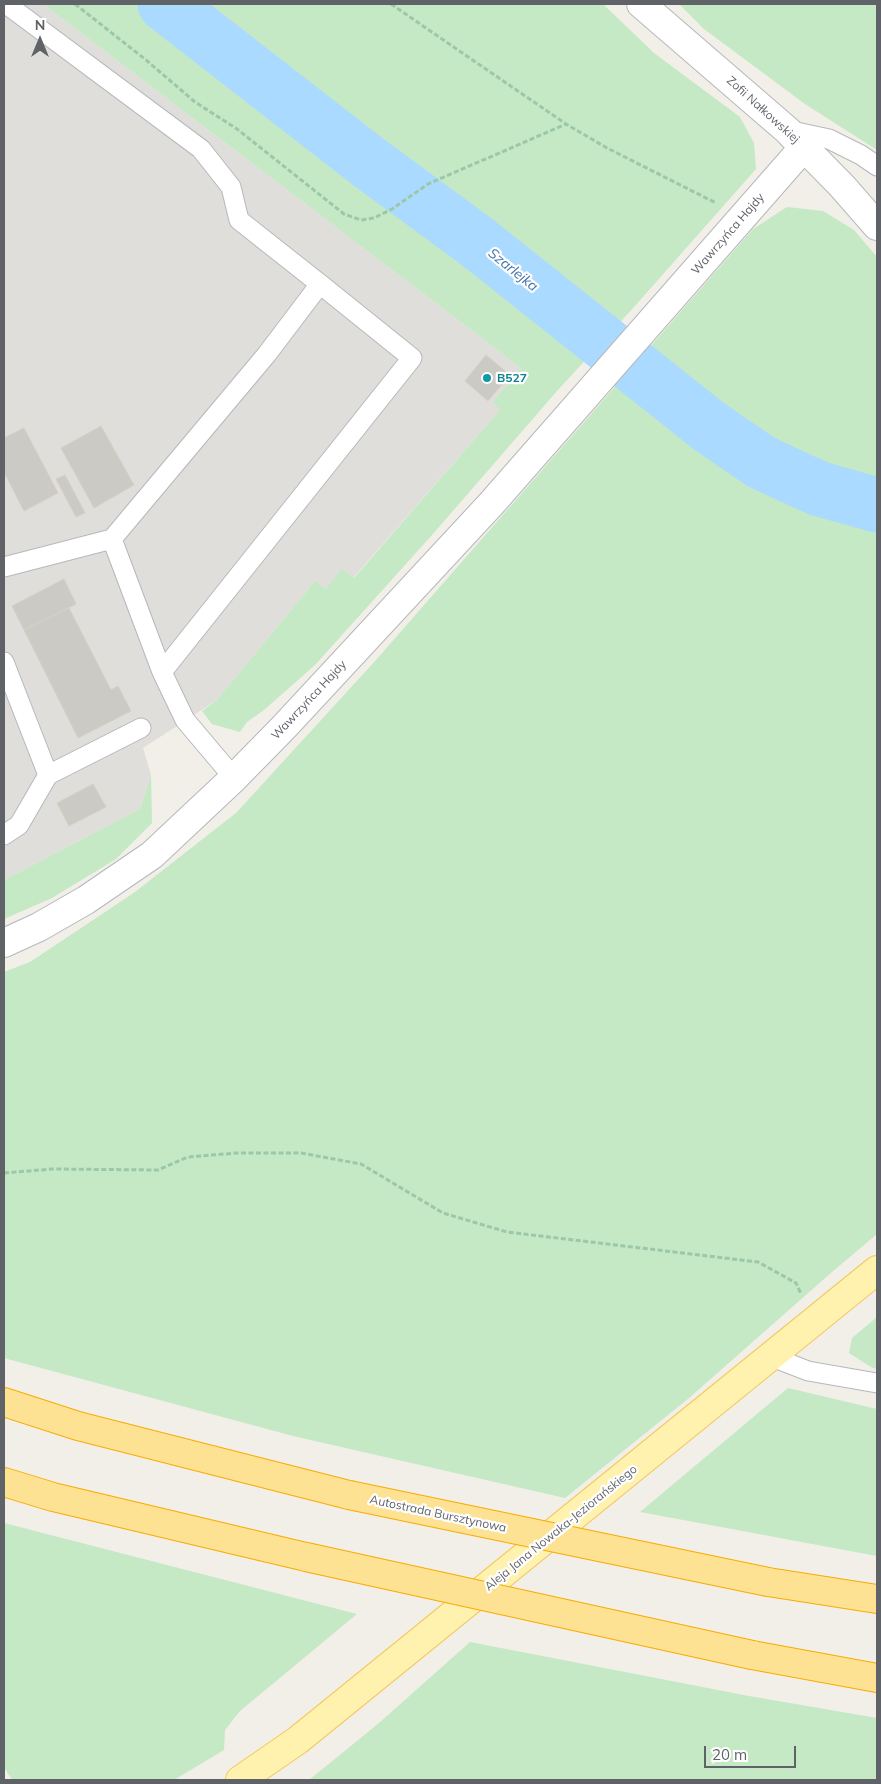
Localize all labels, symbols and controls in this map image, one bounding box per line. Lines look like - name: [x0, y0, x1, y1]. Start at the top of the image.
- north arrow: [15, 15, 65, 65]
- text: N: [35, 16, 45, 34]
- street label: Zofii Nałkowskiej: [724, 73, 802, 147]
- street label: Wawrzyńca Hajdy: [689, 190, 767, 278]
- water label: Szarlejka: [485, 245, 541, 295]
- place label: B527: [497, 371, 527, 385]
- marker: B527: [481, 372, 493, 384]
- street label: Wawrzyńca Hajdy: [269, 657, 349, 743]
- street label: Aleja Jana Nowaka-Jeziorańskiego: [482, 1462, 640, 1594]
- street label: Autostrada Bursztynowa: [368, 1492, 508, 1536]
- scale bar: [706, 1736, 798, 1768]
- text: 20 m: [712, 1745, 747, 1764]

